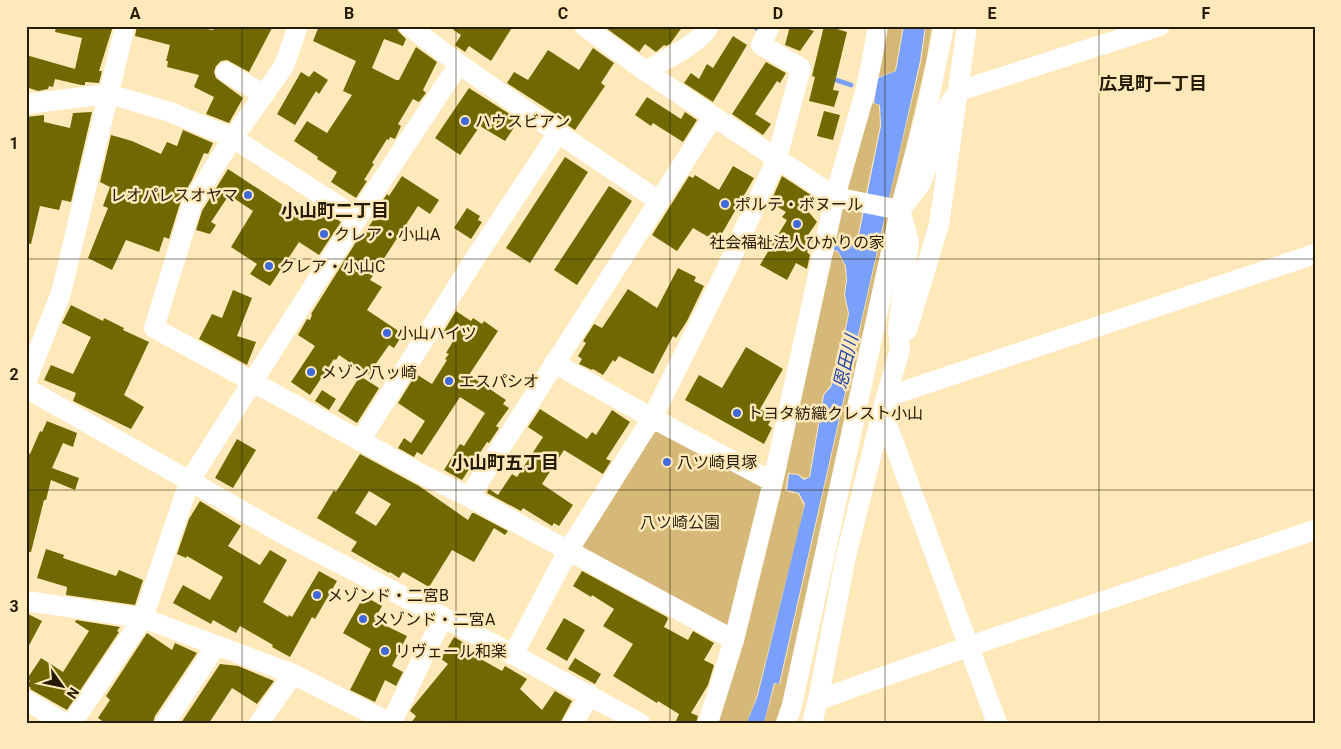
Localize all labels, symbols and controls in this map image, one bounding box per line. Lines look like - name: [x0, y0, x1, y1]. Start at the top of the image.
- text: A: [130, 4, 141, 23]
- text: B: [344, 4, 354, 23]
- text: C: [558, 4, 568, 23]
- text: D: [773, 4, 783, 23]
- text: E: [988, 4, 997, 23]
- text: F: [1202, 4, 1211, 23]
- district label: 広見町一丁目: [1099, 73, 1207, 94]
- place label: ハウスビアン: [475, 112, 570, 131]
- marker: ハウスビアン: [459, 115, 471, 127]
- text: 1: [9, 134, 19, 153]
- place label: レオパレスオヤマ: [110, 186, 238, 205]
- marker: レオパレスオヤマ: [242, 189, 254, 201]
- place label: ポルテ・ボヌール: [735, 195, 863, 214]
- marker: ポルテ・ボヌール: [719, 198, 731, 210]
- district label: 小山町二丁目: [281, 200, 389, 221]
- marker: 社会福祉法人ひかりの家: [791, 218, 803, 230]
- place label: クレア・小山A: [334, 225, 441, 244]
- marker: クレア・小山A: [318, 228, 330, 240]
- place label: 社会福祉法人ひかりの家: [709, 233, 885, 252]
- place label: クレア・小山C: [279, 257, 385, 276]
- marker: クレア・小山C: [263, 260, 275, 272]
- place label: 小山ハイツ: [397, 324, 477, 343]
- marker: 小山ハイツ: [381, 327, 393, 339]
- water label: 恩田川: [829, 331, 862, 391]
- place label: メゾン八ッ崎: [321, 363, 417, 382]
- text: 2: [9, 365, 19, 384]
- marker: メゾン八ッ崎: [305, 366, 317, 378]
- place label: エスパシオ: [459, 372, 539, 391]
- marker: エスパシオ: [443, 375, 455, 387]
- place label: トヨタ紡織クレスト小山: [747, 404, 923, 423]
- marker: トヨタ紡織クレスト小山: [731, 407, 743, 419]
- district label: 小山町五丁目: [451, 452, 559, 473]
- place label: 八ツ崎貝塚: [677, 453, 757, 472]
- marker: 八ツ崎貝塚: [661, 456, 673, 468]
- park label: 八ツ崎公園: [640, 513, 720, 532]
- place label: メゾンド・二宮B: [327, 586, 449, 605]
- marker: メゾンド・二宮B: [311, 589, 323, 601]
- text: 3: [9, 597, 19, 616]
- place label: メゾンド・二宮A: [373, 610, 496, 629]
- marker: メゾンド・二宮A: [357, 613, 369, 625]
- place label: リヴェール和楽: [395, 642, 507, 661]
- marker: リヴェール和楽: [379, 645, 391, 657]
- north arrow: [38, 662, 88, 712]
- text: N: [63, 685, 82, 702]

